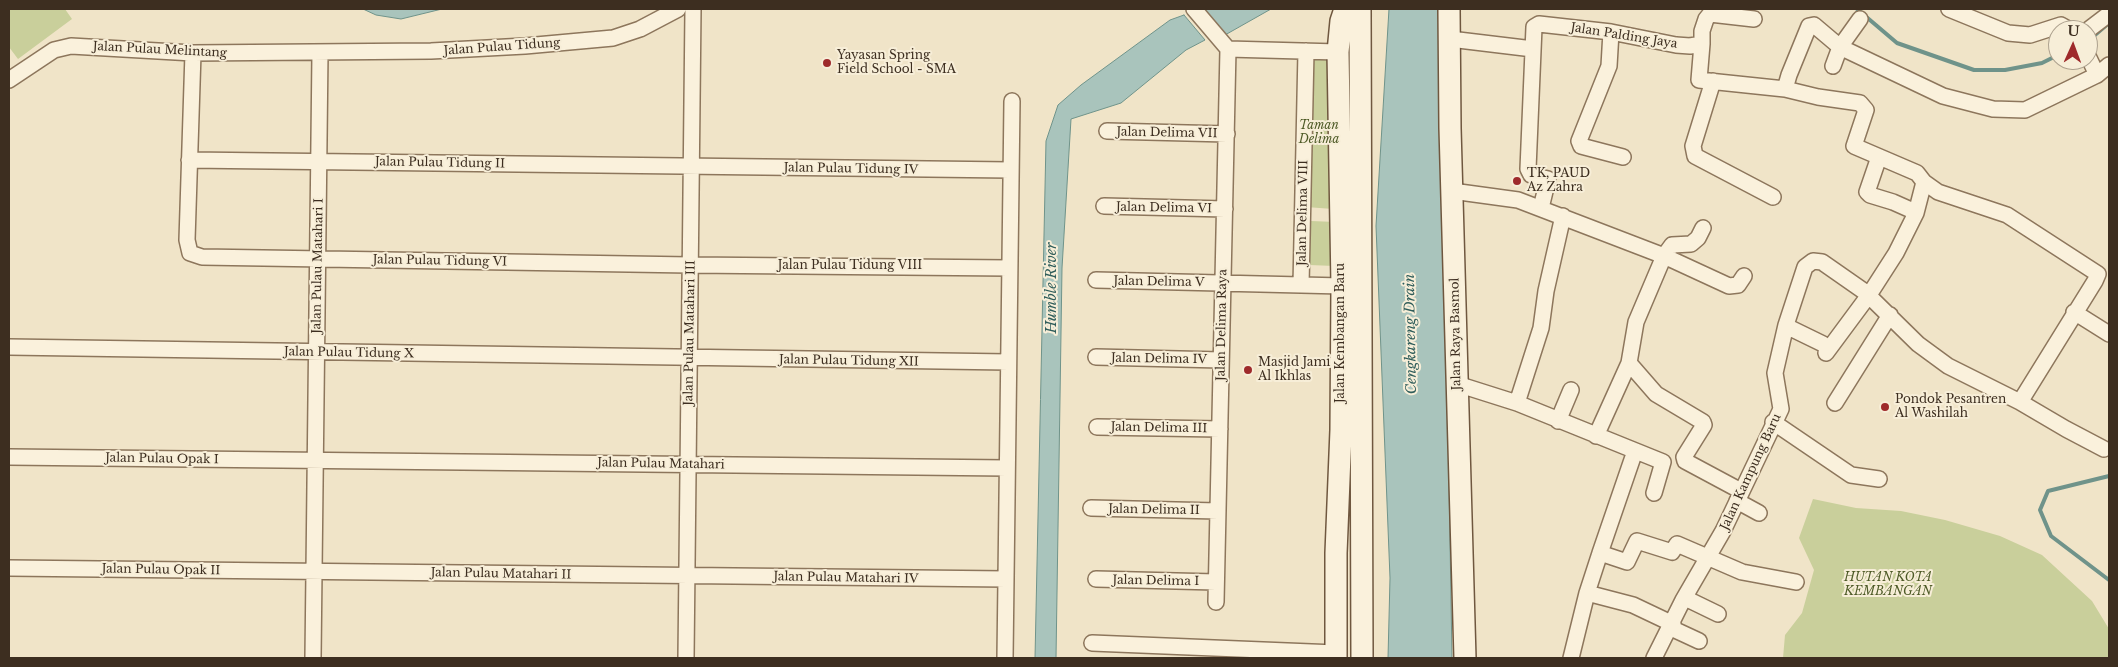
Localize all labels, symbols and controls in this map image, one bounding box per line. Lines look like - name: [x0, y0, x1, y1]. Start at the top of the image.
- street label: Jalan Palding Jaya: [1570, 20, 1678, 52]
- north arrow: [2048, 20, 2098, 70]
- text: U: [2067, 22, 2080, 40]
- street label: Jalan Pulau Tidung: [443, 36, 561, 58]
- street label: Jalan Pulau Melintang: [93, 39, 227, 61]
- place label: Yayasan Spring Field School - SMA: [837, 49, 956, 77]
- marker: Yayasan Spring Field School - SMA: [821, 57, 833, 69]
- park label: Taman Delima: [1299, 119, 1339, 147]
- street label: Jalan Delima VII: [1116, 125, 1218, 141]
- street label: Jalan Pulau Tidung II: [375, 155, 505, 171]
- street label: Jalan Delima VIII: [1295, 160, 1311, 266]
- street label: Jalan Pulau Tidung IV: [784, 161, 918, 177]
- place label: TK, PAUD Az Zahra: [1527, 167, 1590, 195]
- marker: TK, PAUD Az Zahra: [1511, 175, 1523, 187]
- street label: Jalan Pulau Matahari I: [310, 198, 326, 334]
- street label: Jalan Delima VI: [1116, 200, 1212, 216]
- water label: Humble River: [1044, 242, 1060, 334]
- street label: Jalan Pulau Tidung VI: [373, 253, 507, 269]
- street label: Jalan Pulau Tidung VIII: [778, 259, 922, 273]
- street label: Jalan Pulau Matahari III: [682, 260, 698, 406]
- street label: Jalan Kembangan Baru: [1334, 263, 1348, 403]
- street label: Jalan Delima Raya: [1214, 269, 1230, 381]
- street label: Jalan Delima V: [1113, 274, 1205, 290]
- water label: Cengkareng Drain: [1402, 274, 1420, 394]
- street label: Jalan Raya Basmol: [1448, 278, 1464, 390]
- street label: Jalan Pulau Tidung X: [284, 345, 414, 361]
- street label: Jalan Delima IV: [1111, 351, 1207, 367]
- street label: Jalan Pulau Tidung XII: [779, 353, 919, 369]
- place label: Masjid Jami Al Ikhlas: [1258, 356, 1330, 384]
- marker: Masjid Jami Al Ikhlas: [1242, 364, 1254, 376]
- place label: Pondok Pesantren Al Washilah: [1895, 393, 2006, 421]
- marker: Pondok Pesantren Al Washilah: [1879, 401, 1891, 413]
- street label: Jalan Kampung Baru: [1718, 411, 1784, 533]
- street label: Jalan Delima III: [1111, 420, 1207, 436]
- street label: Jalan Pulau Opak I: [105, 451, 219, 467]
- street label: Jalan Pulau Matahari: [597, 456, 725, 472]
- street label: Jalan Delima II: [1108, 502, 1200, 518]
- street label: Jalan Pulau Opak II: [102, 562, 220, 578]
- street label: Jalan Pulau Matahari II: [431, 566, 571, 582]
- street label: Jalan Pulau Matahari IV: [773, 570, 919, 586]
- park label: HUTAN KOTA KEMBANGAN: [1844, 571, 1932, 599]
- street label: Jalan Delima I: [1113, 573, 1199, 589]

